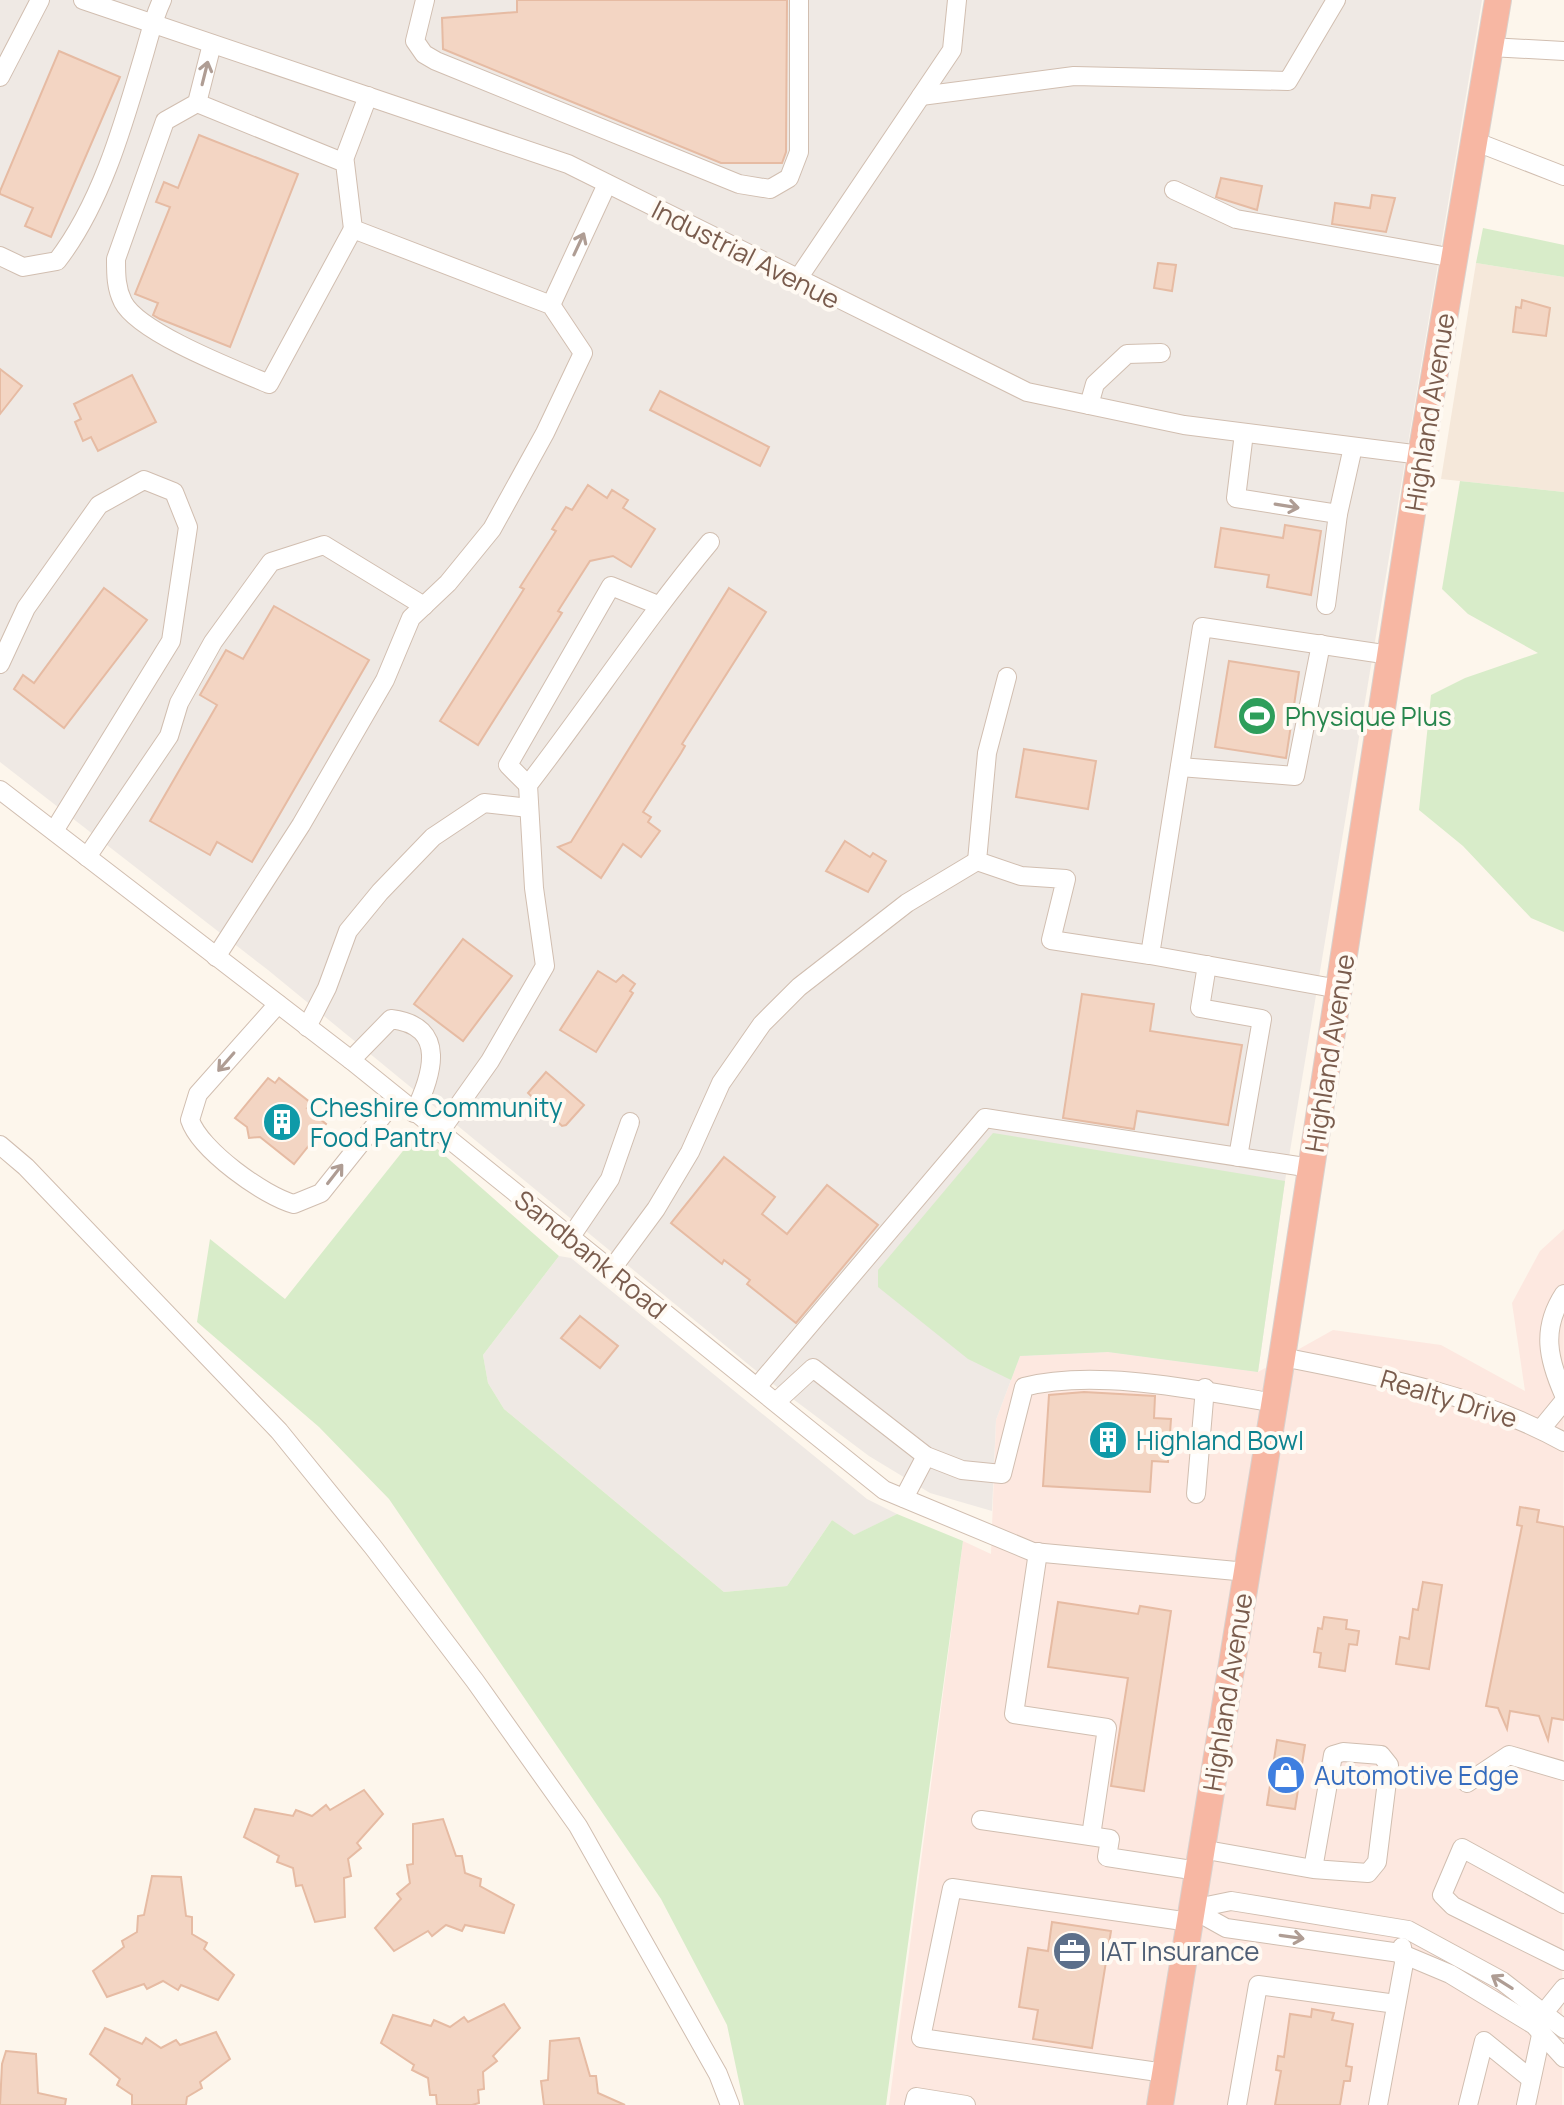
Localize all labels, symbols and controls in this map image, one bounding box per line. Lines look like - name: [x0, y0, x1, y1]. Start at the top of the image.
- one-way arrow: [198, 61, 213, 87]
- street label: Industrial Avenue: [646, 191, 846, 317]
- one-way arrow: [572, 233, 587, 257]
- street label: Highland Avenue: [1396, 310, 1462, 514]
- one-way arrow: [1274, 499, 1299, 514]
- sports icon: Physique Plus: [1236, 695, 1278, 737]
- place label: Physique Plus: [1285, 698, 1452, 734]
- street label: Highland Avenue: [1296, 951, 1362, 1155]
- one-way arrow: [217, 1051, 235, 1072]
- place label: Cheshire Community Food Pantry: [310, 1089, 563, 1155]
- building icon: Cheshire Community Food Pantry: [261, 1101, 303, 1143]
- one-way arrow: [327, 1164, 344, 1185]
- street label: Sandbank Road: [507, 1181, 675, 1327]
- street label: Realty Drive: [1376, 1360, 1522, 1436]
- building icon: Highland Bowl: [1087, 1419, 1129, 1461]
- place label: Highland Bowl: [1136, 1422, 1304, 1458]
- street label: Highland Avenue: [1194, 1590, 1260, 1794]
- shop icon: Automotive Edge: [1265, 1754, 1307, 1796]
- place label: Automotive Edge: [1314, 1757, 1519, 1793]
- office icon: IAT Insurance: [1051, 1930, 1093, 1972]
- one-way arrow: [1279, 1930, 1304, 1945]
- place label: IAT Insurance: [1100, 1933, 1259, 1969]
- one-way arrow: [1491, 1973, 1514, 1989]

